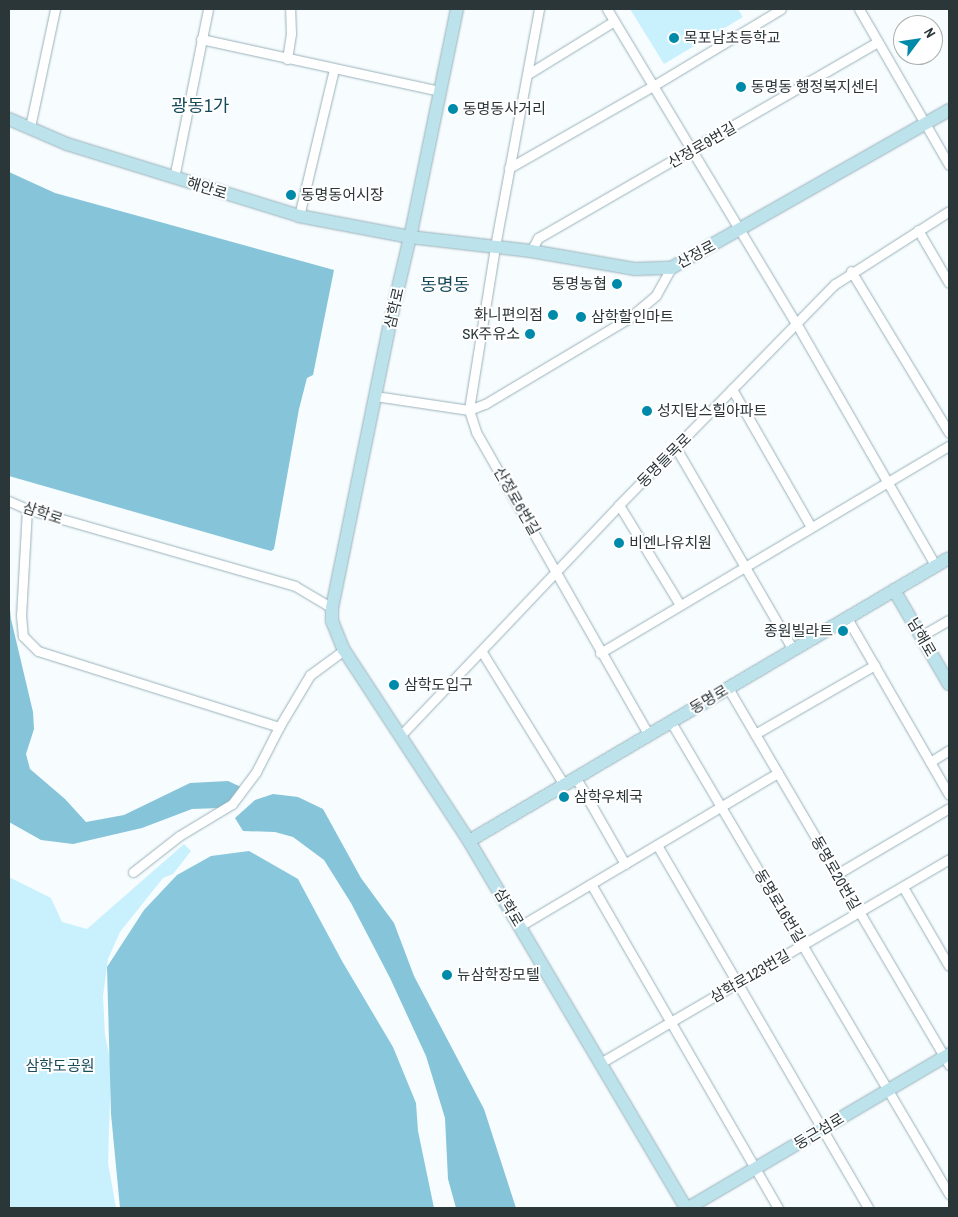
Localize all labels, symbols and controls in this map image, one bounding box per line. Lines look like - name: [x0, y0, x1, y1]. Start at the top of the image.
- north arrow: [893, 15, 943, 65]
- text: N: [920, 25, 940, 41]
- place label: 목포남초등학교: [684, 29, 781, 47]
- marker: 목포남초등학교: [668, 32, 680, 44]
- place label: 동명동 행정복지센터: [751, 78, 879, 96]
- marker: 동명동 행정복지센터: [735, 81, 747, 93]
- district label: 광동1가: [171, 95, 229, 117]
- place label: 동명동사거리: [463, 100, 546, 118]
- marker: 동명동사거리: [447, 103, 459, 115]
- street label: 산정로9번길: [665, 118, 739, 172]
- street label: 해안로: [185, 173, 229, 203]
- place label: 동명동어시장: [301, 186, 384, 204]
- marker: 동명동어시장: [285, 189, 297, 201]
- street label: 산정로: [673, 236, 719, 272]
- district label: 동명동: [420, 274, 470, 296]
- place label: 동명농협: [552, 275, 607, 293]
- marker: 동명농협: [611, 278, 623, 290]
- street label: 삼학로: [381, 286, 407, 330]
- place label: 화니편의점: [474, 306, 543, 324]
- place label: 삼학할인마트: [591, 308, 674, 326]
- marker: 화니편의점: [547, 309, 559, 321]
- marker: 삼학할인마트: [575, 311, 587, 323]
- place label: SK주유소: [462, 325, 520, 343]
- marker: SK주유소: [524, 328, 536, 340]
- place label: 성지탑스힐아파트: [657, 402, 767, 420]
- marker: 성지탑스힐아파트: [641, 405, 653, 417]
- street label: 동명들목로: [633, 429, 695, 491]
- street label: 산정로6번길: [490, 464, 544, 538]
- street label: 삼학로: [21, 498, 65, 528]
- place label: 비엔나유치원: [629, 534, 712, 552]
- marker: 비엔나유치원: [613, 537, 625, 549]
- street label: 남해로: [904, 615, 940, 659]
- place label: 종원빌라트: [764, 622, 833, 640]
- marker: 종원빌라트: [837, 625, 849, 637]
- place label: 삼학도입구: [404, 676, 473, 694]
- marker: 삼학도입구: [388, 679, 400, 691]
- street label: 동명로: [687, 681, 731, 717]
- place label: 삼학우체국: [574, 788, 643, 806]
- marker: 삼학우체국: [558, 791, 570, 803]
- street label: 동명로20번길: [808, 833, 864, 913]
- street label: 동명로16번길: [751, 866, 809, 946]
- street label: 삼학로: [491, 885, 527, 929]
- street label: 삼학로123번길: [707, 946, 793, 1006]
- place label: 뉴삼학장모텔: [457, 966, 540, 984]
- marker: 뉴삼학장모텔: [441, 969, 453, 981]
- park label: 삼학도공원: [26, 1057, 94, 1075]
- street label: 둥근섬로: [791, 1109, 847, 1153]

